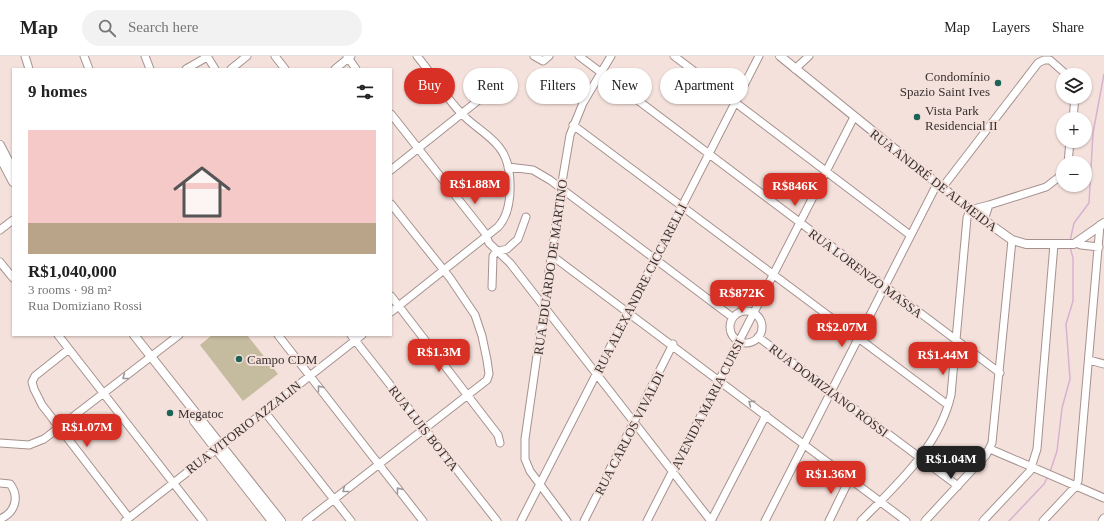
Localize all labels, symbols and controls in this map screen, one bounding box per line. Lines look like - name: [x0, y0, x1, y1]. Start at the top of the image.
- search box: [82, 10, 362, 46]
- text: Map: [20, 17, 58, 38]
- icon: search: [96, 17, 118, 39]
- text: Search here: [128, 19, 198, 35]
- text: Map: [944, 20, 970, 35]
- text: Layers: [992, 20, 1030, 35]
- text: Share: [1052, 20, 1084, 35]
- chip: Buy: [404, 68, 455, 104]
- chip: Rent: [463, 68, 518, 104]
- chip: Filters: [526, 68, 590, 104]
- chip: New: [598, 68, 652, 104]
- chip: Apartment: [660, 68, 748, 104]
- map controls: [1056, 68, 1092, 192]
- button: layers: [1056, 68, 1092, 104]
- place label: Condomínio Spazio Saint Ives: [900, 69, 990, 99]
- marker: Condomínio Spazio Saint Ives: [993, 78, 1003, 88]
- icon: filters: [354, 81, 376, 103]
- text: 9 homes: [28, 82, 87, 101]
- place label: Vista Park Residencial II: [925, 103, 998, 133]
- marker: Vista Park Residencial II: [912, 112, 922, 122]
- button: +: [1056, 112, 1092, 148]
- street label: RUA ANDRÉ DE ALMEIDA: [867, 126, 1001, 235]
- icon: home: [166, 156, 238, 228]
- button: −: [1056, 156, 1092, 192]
- pin: R$1.88M: [438, 171, 512, 205]
- pin: R$846K: [762, 173, 828, 207]
- text: R$1.88M: [450, 176, 500, 191]
- street label: RUA EDUARDO DE MARTINO: [531, 178, 570, 356]
- text: R$846K: [772, 178, 818, 193]
- street label: RUA ALEXANDRE CICCARELLI: [591, 201, 690, 376]
- street label: RUA LORENZO MASSA: [806, 226, 926, 321]
- text: R$1,040,000: [28, 262, 117, 281]
- pin: R$872K: [709, 280, 775, 314]
- text: 3 rooms · 98 m²: [28, 282, 111, 297]
- text: R$872K: [719, 285, 765, 300]
- text: Rua Domiziano Rossi: [28, 298, 142, 313]
- pin: R$2.07M: [805, 314, 879, 348]
- text: R$2.07M: [817, 319, 867, 334]
- street label: AVENIDA MARIA CURSI: [668, 337, 747, 472]
- pin: R$1.3M: [406, 339, 472, 373]
- street label: RUA DOMIZIANO ROSSI: [766, 341, 891, 440]
- pin: R$1.44M: [906, 342, 980, 376]
- text: R$1.3M: [417, 344, 461, 359]
- text: R$1.44M: [918, 347, 968, 362]
- place label: Campo CDM: [247, 352, 318, 367]
- marker: Campo CDM: [234, 354, 244, 364]
- street label: RUA CARLOS VIVALDI: [592, 369, 667, 498]
- one-way arrow: [123, 372, 130, 379]
- street label: RUA VITORIO AZZALIN: [183, 377, 304, 477]
- street label: RUA LUIS BOTTA: [386, 383, 462, 475]
- one-way arrow: [317, 385, 324, 392]
- one-way arrow: [748, 401, 755, 408]
- place label: Megatoc: [178, 406, 224, 421]
- marker: Megatoc: [165, 408, 175, 418]
- pin: R$1.07M: [50, 414, 124, 448]
- text: R$1.07M: [62, 419, 112, 434]
- pin: R$1.04M: [914, 446, 988, 480]
- text: R$1.04M: [926, 451, 976, 466]
- pin: R$1.36M: [794, 461, 868, 495]
- text: R$1.36M: [806, 466, 856, 481]
- one-way arrow: [343, 485, 350, 492]
- one-way arrow: [397, 488, 404, 495]

